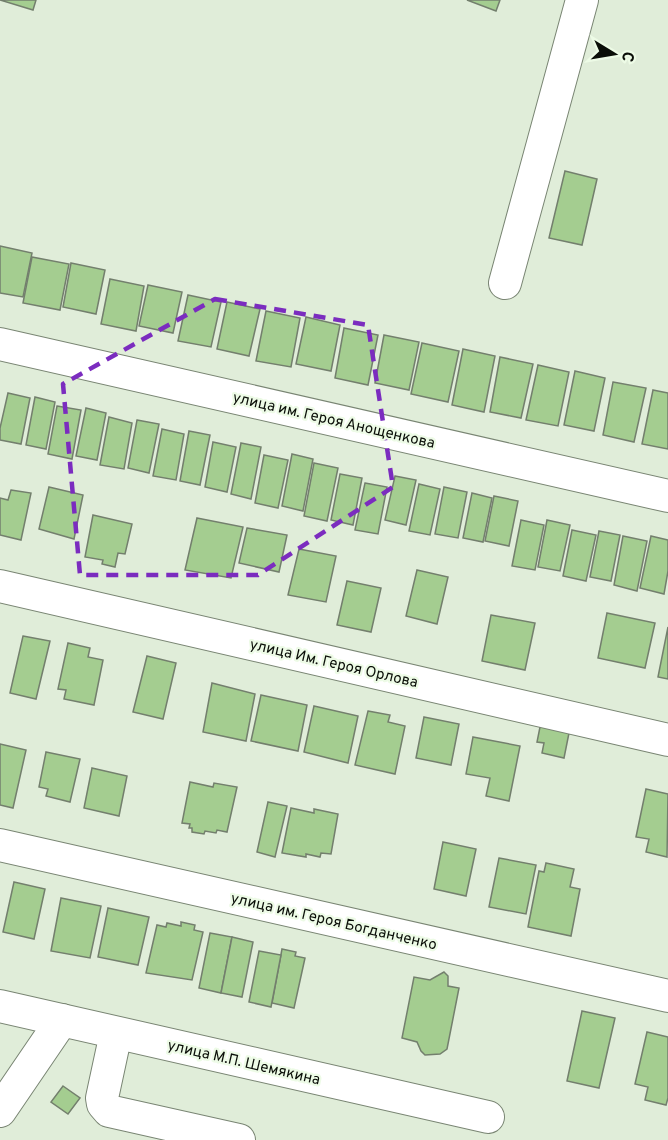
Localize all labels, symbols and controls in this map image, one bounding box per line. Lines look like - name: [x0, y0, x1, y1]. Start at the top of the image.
- north arrow: [584, 24, 644, 84]
- text: С: [616, 50, 638, 63]
- street label: улица им. Героя Анощенкова: [231, 389, 437, 454]
- street label: улица Им. Героя Орлова: [248, 636, 420, 693]
- street label: улица им. Героя Богданченко: [229, 889, 439, 955]
- street label: улица М.П. Шемякина: [165, 1037, 322, 1090]

